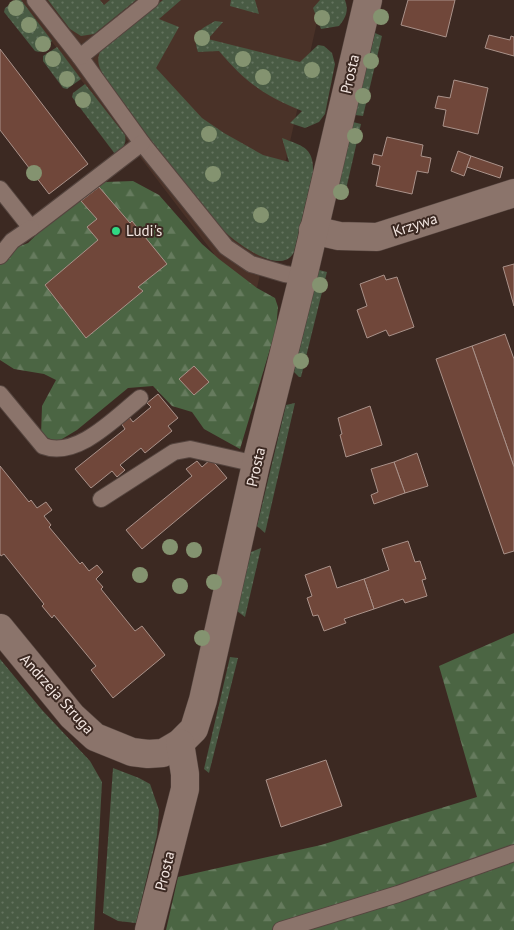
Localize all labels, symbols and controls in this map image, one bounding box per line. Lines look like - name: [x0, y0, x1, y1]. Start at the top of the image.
- street label: Prosta: [336, 52, 363, 95]
- street label: Krzywa: [390, 208, 440, 241]
- place label: Ludi's: [126, 221, 162, 240]
- marker: Ludi's: [110, 225, 122, 237]
- street label: Prosta: [242, 445, 269, 488]
- street label: Andrzeja Struga: [16, 650, 98, 738]
- street label: Prosta: [150, 849, 179, 893]

